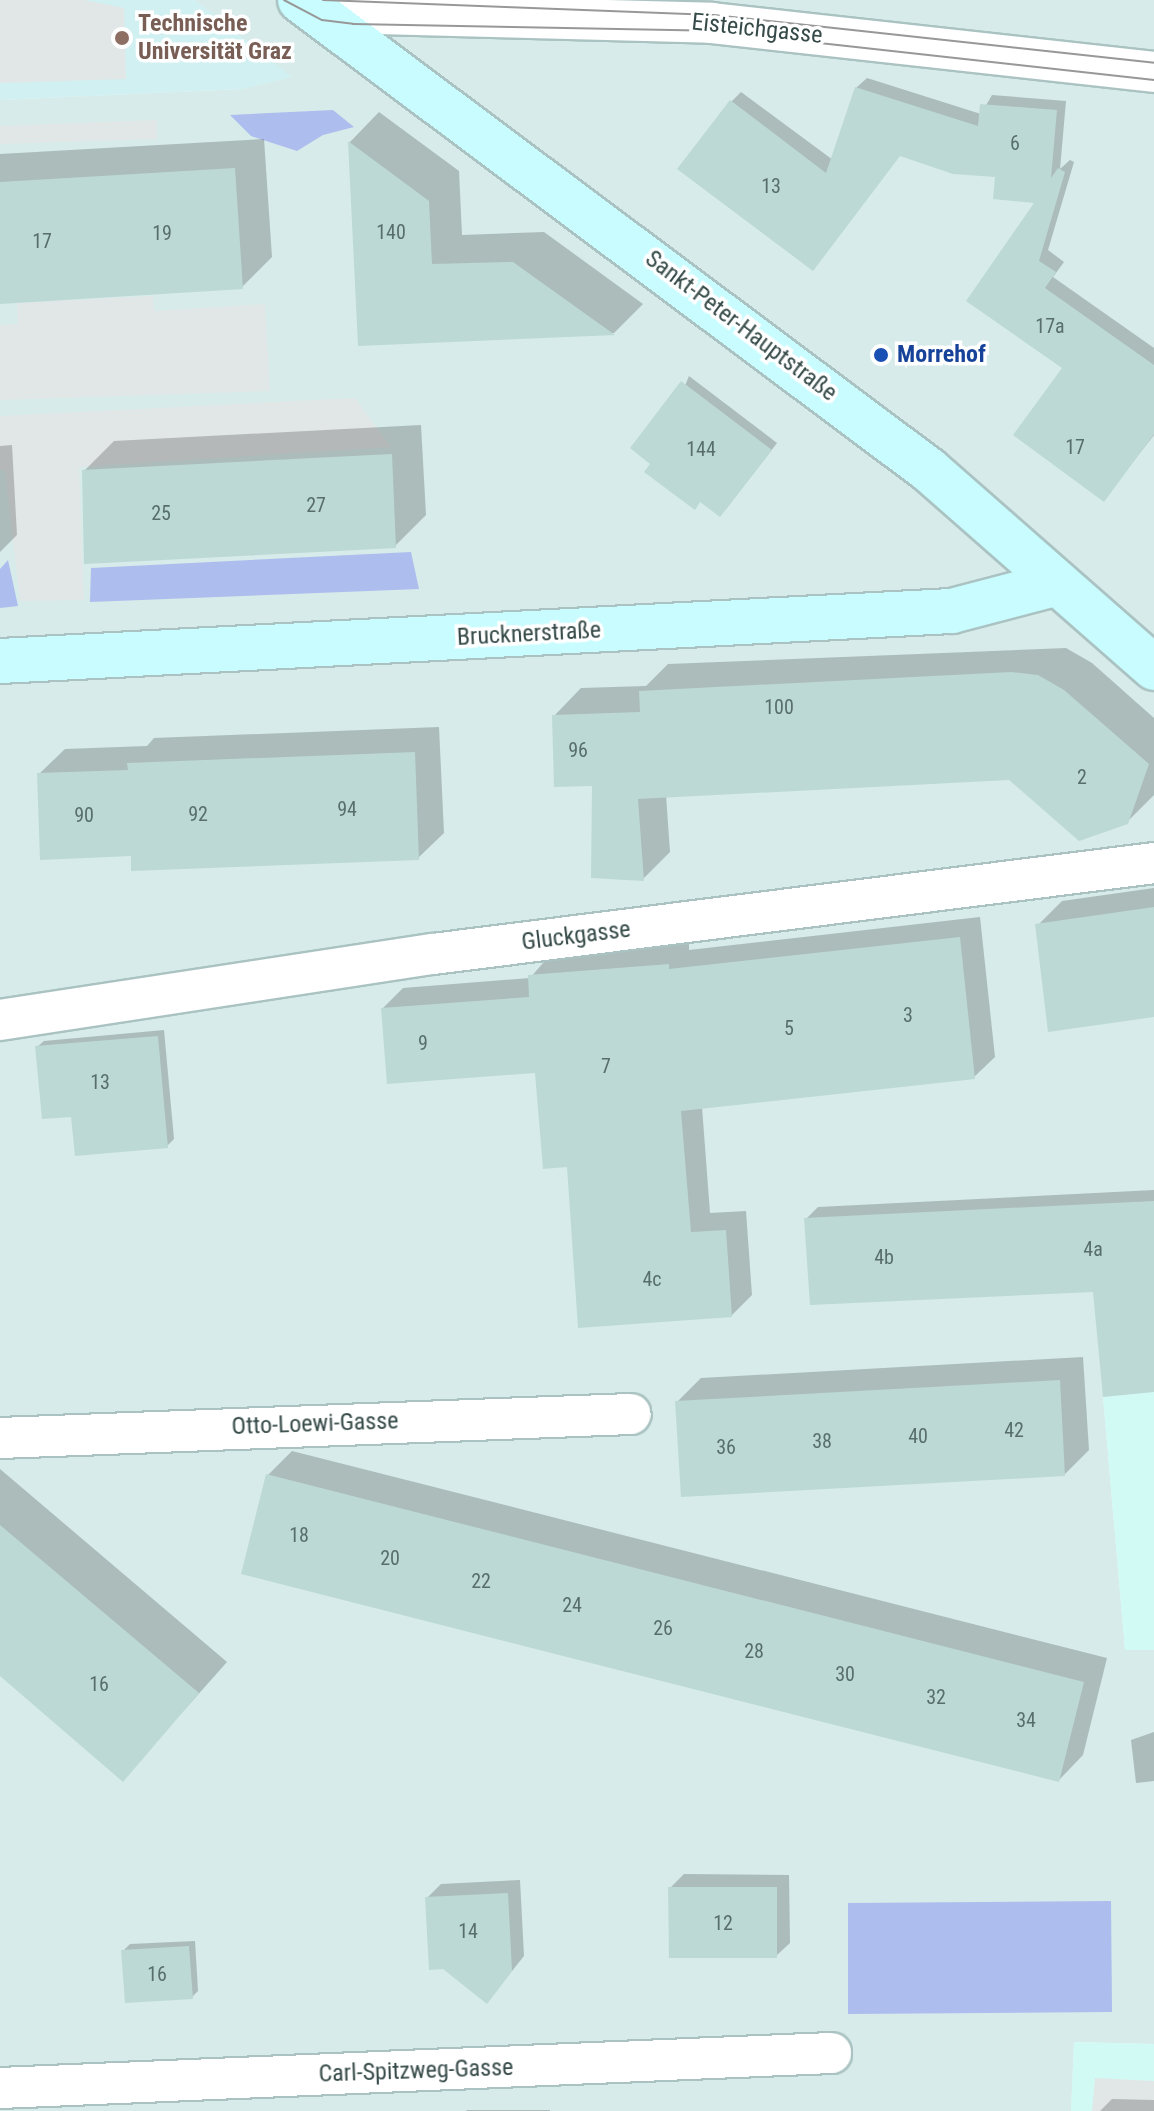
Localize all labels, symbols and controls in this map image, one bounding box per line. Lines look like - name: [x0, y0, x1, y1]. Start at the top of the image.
- street label: Eisteichgasse: [690, 8, 824, 50]
- place label: Technische Universität Graz: [138, 10, 292, 66]
- marker: Technische Universität Graz: [113, 29, 131, 47]
- house number: 6: [1010, 131, 1020, 155]
- house number: 13: [761, 174, 781, 198]
- house number: 140: [376, 220, 406, 244]
- house number: 19: [152, 221, 172, 245]
- house number: 17: [32, 229, 52, 253]
- street label: Sankt-Peter-Hauptstraße: [639, 245, 843, 407]
- house number: 17a: [1035, 314, 1065, 338]
- place label: Morrehof: [897, 341, 986, 369]
- marker: Morrehof: [872, 346, 890, 364]
- house number: 17: [1065, 435, 1085, 459]
- house number: 144: [686, 437, 716, 461]
- house number: 27: [306, 493, 326, 517]
- house number: 25: [151, 501, 171, 525]
- street label: Brucknerstraße: [456, 616, 602, 652]
- house number: 100: [764, 695, 794, 719]
- house number: 96: [568, 738, 588, 762]
- house number: 2: [1077, 765, 1087, 789]
- house number: 94: [337, 797, 357, 821]
- house number: 92: [188, 802, 208, 826]
- house number: 90: [74, 803, 94, 827]
- street label: Gluckgasse: [520, 915, 632, 957]
- house number: 3: [903, 1003, 913, 1027]
- house number: 5: [784, 1016, 794, 1040]
- house number: 9: [418, 1031, 428, 1055]
- house number: 7: [601, 1054, 611, 1078]
- house number: 13: [90, 1070, 110, 1094]
- house number: 4a: [1083, 1237, 1103, 1261]
- house number: 4b: [874, 1245, 894, 1269]
- house number: 4c: [642, 1267, 662, 1291]
- street label: Otto-Loewi-Gasse: [231, 1407, 399, 1441]
- house number: 42: [1004, 1418, 1024, 1442]
- house number: 40: [908, 1424, 928, 1448]
- house number: 38: [812, 1429, 832, 1453]
- house number: 36: [716, 1435, 736, 1459]
- house number: 18: [289, 1523, 309, 1547]
- house number: 20: [380, 1546, 400, 1570]
- house number: 22: [471, 1569, 491, 1593]
- house number: 24: [562, 1593, 582, 1617]
- house number: 26: [653, 1616, 673, 1640]
- house number: 28: [744, 1639, 764, 1663]
- house number: 30: [835, 1662, 855, 1686]
- house number: 16: [89, 1672, 109, 1696]
- house number: 32: [926, 1685, 946, 1709]
- house number: 34: [1016, 1708, 1036, 1732]
- house number: 12: [713, 1911, 733, 1935]
- house number: 14: [458, 1919, 478, 1943]
- house number: 16: [147, 1962, 167, 1986]
- street label: Carl-Spitzweg-Gasse: [318, 2053, 514, 2089]

